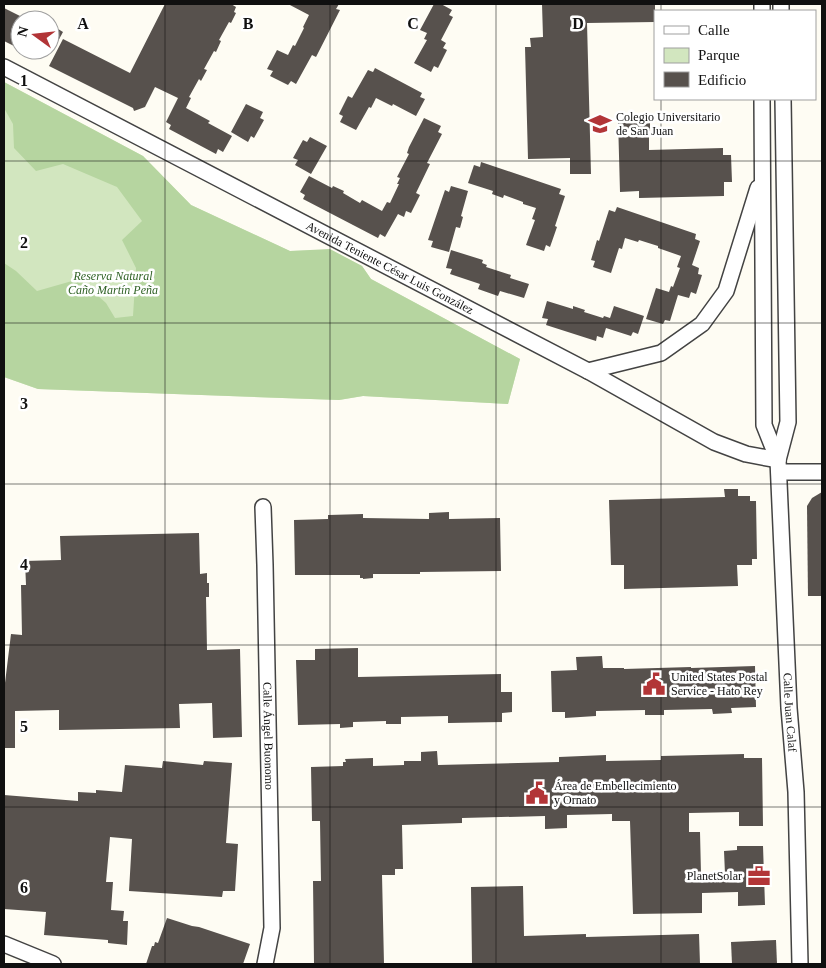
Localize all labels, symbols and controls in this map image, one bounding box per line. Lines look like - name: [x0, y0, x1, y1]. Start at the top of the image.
- north arrow: [10, 10, 60, 60]
- legend: [654, 10, 816, 100]
- text: A: [77, 15, 89, 32]
- text: B: [243, 15, 254, 32]
- text: C: [407, 15, 419, 32]
- text: D: [572, 15, 584, 32]
- text: Calle: [698, 22, 730, 38]
- text: N: [14, 25, 31, 39]
- text: Parque: [698, 47, 740, 63]
- text: 1: [20, 72, 28, 89]
- text: Edificio: [698, 72, 746, 88]
- place label: Colegio Universitario de San Juan: [616, 110, 720, 138]
- school or university icon: Colegio Universitario de San Juan: [587, 111, 613, 137]
- street label: Avenida Teniente César Luis González: [304, 219, 476, 317]
- text: 2: [20, 234, 28, 251]
- park label: Reserva Natural Caño Martín Peña: [68, 269, 158, 297]
- text: 3: [20, 395, 28, 412]
- text: 4: [20, 556, 28, 573]
- place label: United States Postal Service - Hato Rey: [671, 670, 768, 698]
- public building icon: United States Postal Service - Hato Rey: [641, 671, 667, 697]
- street label: Calle Juan Calaf: [780, 672, 800, 753]
- street label: Calle Ángel Buonomo: [260, 682, 276, 790]
- text: 5: [20, 718, 28, 735]
- place label: Área de Embellecimiento y Ornato: [554, 779, 677, 807]
- public building icon: Área de Embellecimiento y Ornato: [524, 780, 550, 806]
- office icon: PlanetSolar: [746, 863, 772, 889]
- place label: PlanetSolar: [687, 869, 742, 883]
- text: 6: [20, 879, 28, 896]

